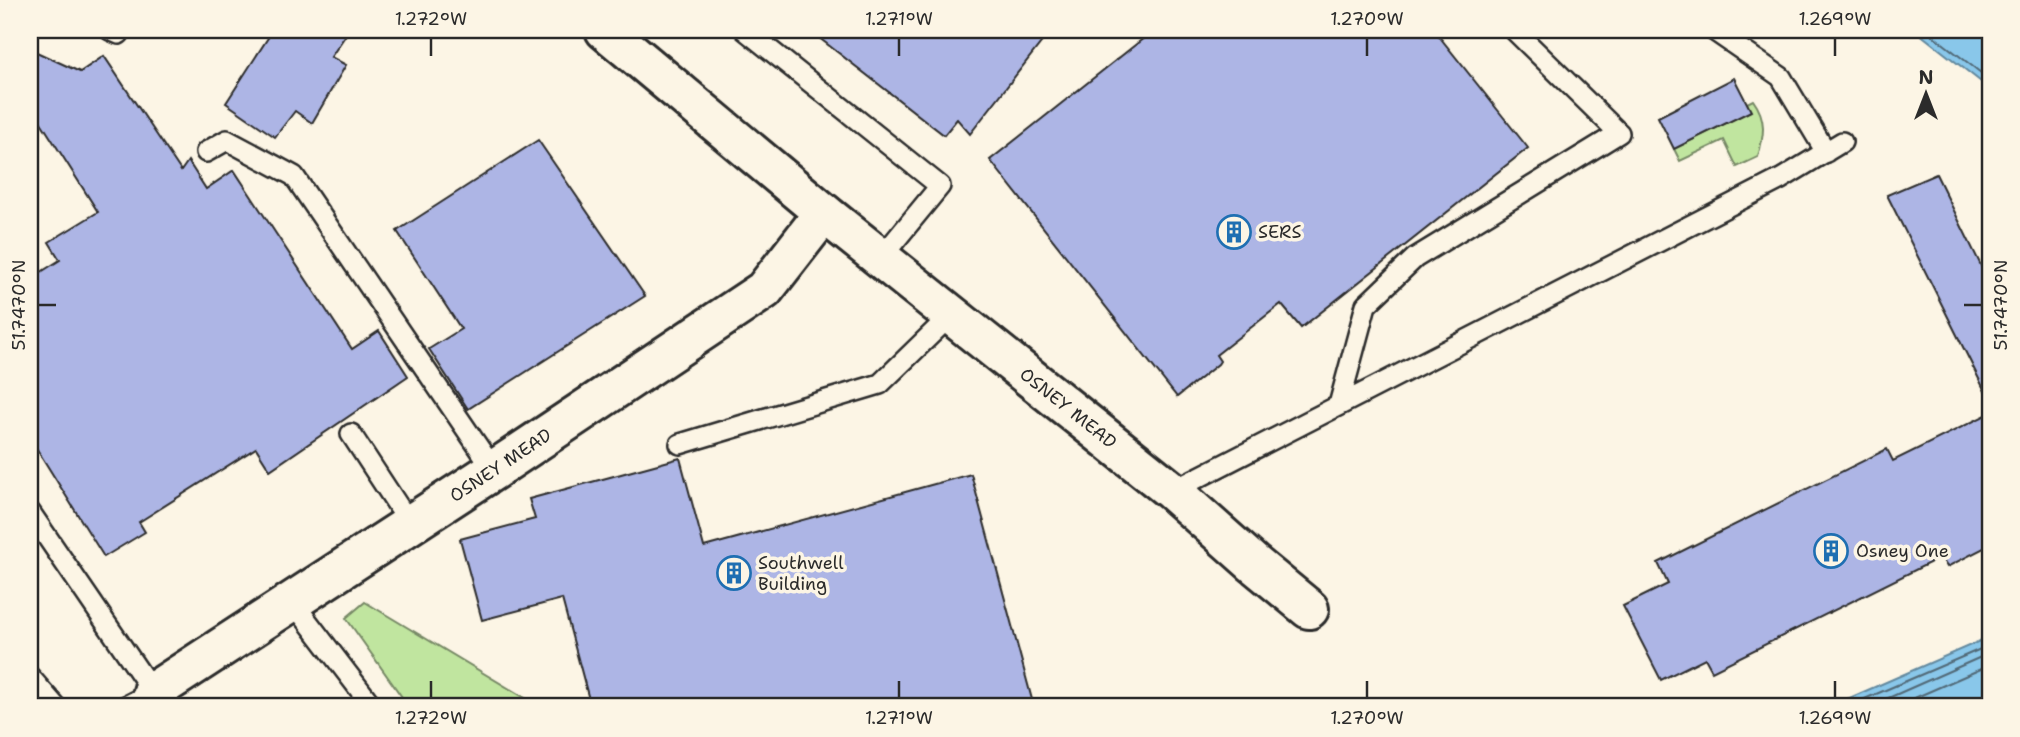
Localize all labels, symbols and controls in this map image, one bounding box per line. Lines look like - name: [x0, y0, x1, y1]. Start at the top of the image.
- text: 1.272°W: [395, 7, 467, 31]
- text: 1.271°W: [865, 7, 933, 31]
- text: 1.270°W: [1330, 7, 1404, 31]
- text: 1.269°W: [1798, 7, 1872, 31]
- north arrow: [1890, 60, 1960, 130]
- text: N: [1918, 65, 1934, 90]
- building icon: SERS: [1215, 213, 1253, 251]
- place label: SERS: [1258, 220, 1302, 244]
- text: 51.7470°N: [7, 260, 31, 350]
- text: 51.7470°N: [1989, 260, 2013, 350]
- street label: OSNEY MEAD: [1015, 362, 1122, 454]
- street label: OSNEY MEAD: [445, 423, 556, 508]
- building icon: Osney One: [1812, 532, 1850, 570]
- place label: Osney One: [1856, 539, 1949, 563]
- place label: Southwell Building: [758, 551, 844, 596]
- building icon: Southwell Building: [715, 554, 753, 592]
- text: 1.272°W: [395, 706, 467, 730]
- text: 1.271°W: [865, 706, 933, 730]
- text: 1.270°W: [1330, 706, 1404, 730]
- text: 1.269°W: [1798, 706, 1872, 730]

